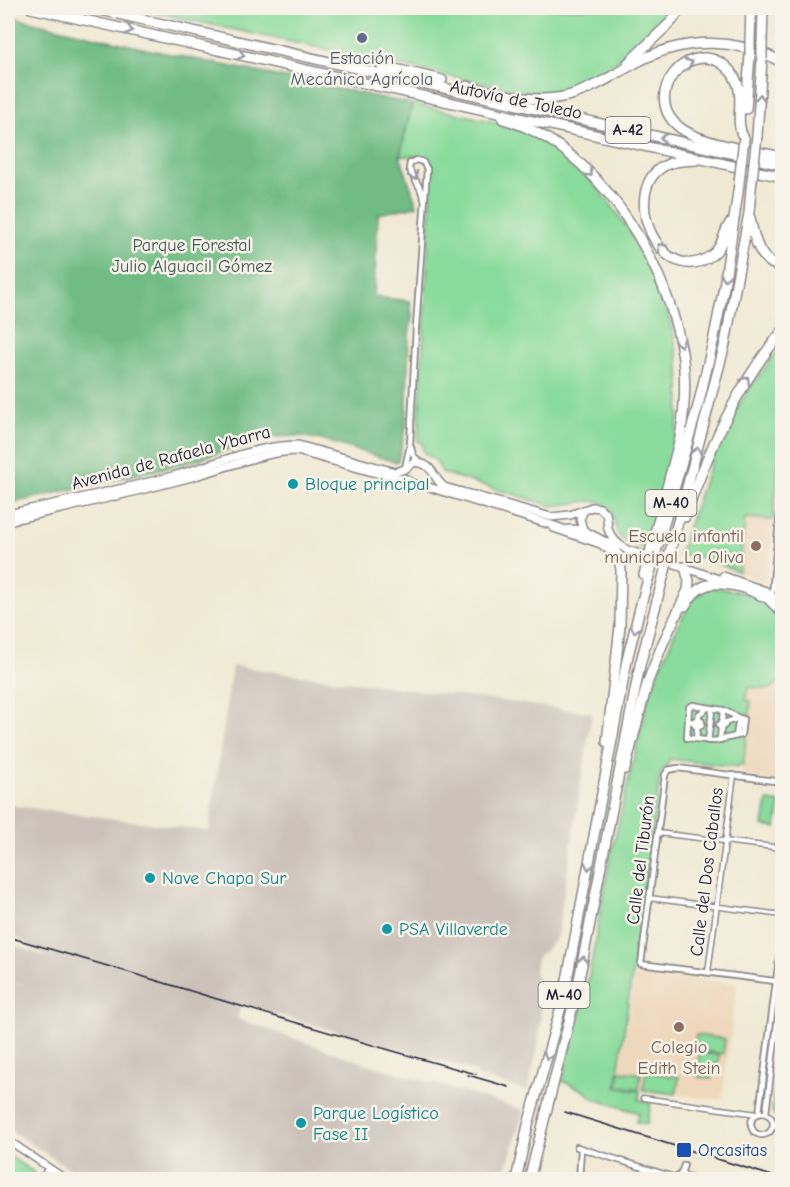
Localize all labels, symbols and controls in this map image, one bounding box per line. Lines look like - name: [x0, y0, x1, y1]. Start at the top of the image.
- one-way arrow: [124, 22, 134, 35]
- marker: Estación Mecánica Agrícola: [355, 31, 369, 45]
- one-way arrow: [236, 48, 246, 61]
- place label: Estación Mecánica Agrícola: [291, 48, 433, 90]
- one-way arrow: [682, 58, 693, 70]
- street label: Autovía de Toledo: [448, 76, 584, 124]
- one-way arrow: [753, 93, 766, 102]
- road number: A-42: [606, 117, 650, 143]
- one-way arrow: [659, 132, 669, 145]
- one-way arrow: [582, 166, 593, 176]
- one-way arrow: [406, 170, 418, 181]
- park label: Parque Forestal Julio Alguacil Gómez: [112, 235, 272, 277]
- one-way arrow: [657, 244, 668, 254]
- one-way arrow: [720, 273, 732, 282]
- one-way arrow: [672, 337, 685, 347]
- one-way arrow: [739, 376, 751, 386]
- street label: Avenida de Rafaela Ybarra: [69, 421, 273, 495]
- one-way arrow: [690, 446, 703, 456]
- place label: Bloque principal: [305, 474, 429, 495]
- marker: Bloque principal: [286, 477, 300, 491]
- road number: M-40: [646, 490, 696, 516]
- place label: Escuela infantil municipal La Oliva: [604, 526, 744, 568]
- marker: Escuela infantil municipal La Oliva: [749, 539, 763, 553]
- one-way arrow: [630, 623, 642, 633]
- street label: Calle del Dos Caballos: [686, 786, 728, 958]
- street label: Calle del Tiburón: [623, 794, 659, 926]
- one-way arrow: [583, 861, 596, 871]
- place label: Nave Chapa Sur: [162, 868, 287, 889]
- marker: Nave Chapa Sur: [143, 871, 157, 885]
- place label: PSA Villaverde: [399, 919, 508, 940]
- marker: PSA Villaverde: [380, 922, 394, 936]
- one-way arrow: [576, 955, 589, 965]
- road number: M-40: [538, 982, 590, 1008]
- marker: Colegio Edith Stein: [672, 1020, 686, 1034]
- place label: Colegio Edith Stein: [638, 1037, 720, 1079]
- one-way arrow: [543, 1050, 555, 1061]
- place label: Parque Logístico Fase II: [313, 1103, 439, 1145]
- marker: Parque Logístico Fase II: [294, 1116, 308, 1130]
- place label: Orcasitas: [698, 1140, 767, 1161]
- marker: Orcasitas: [675, 1141, 693, 1159]

